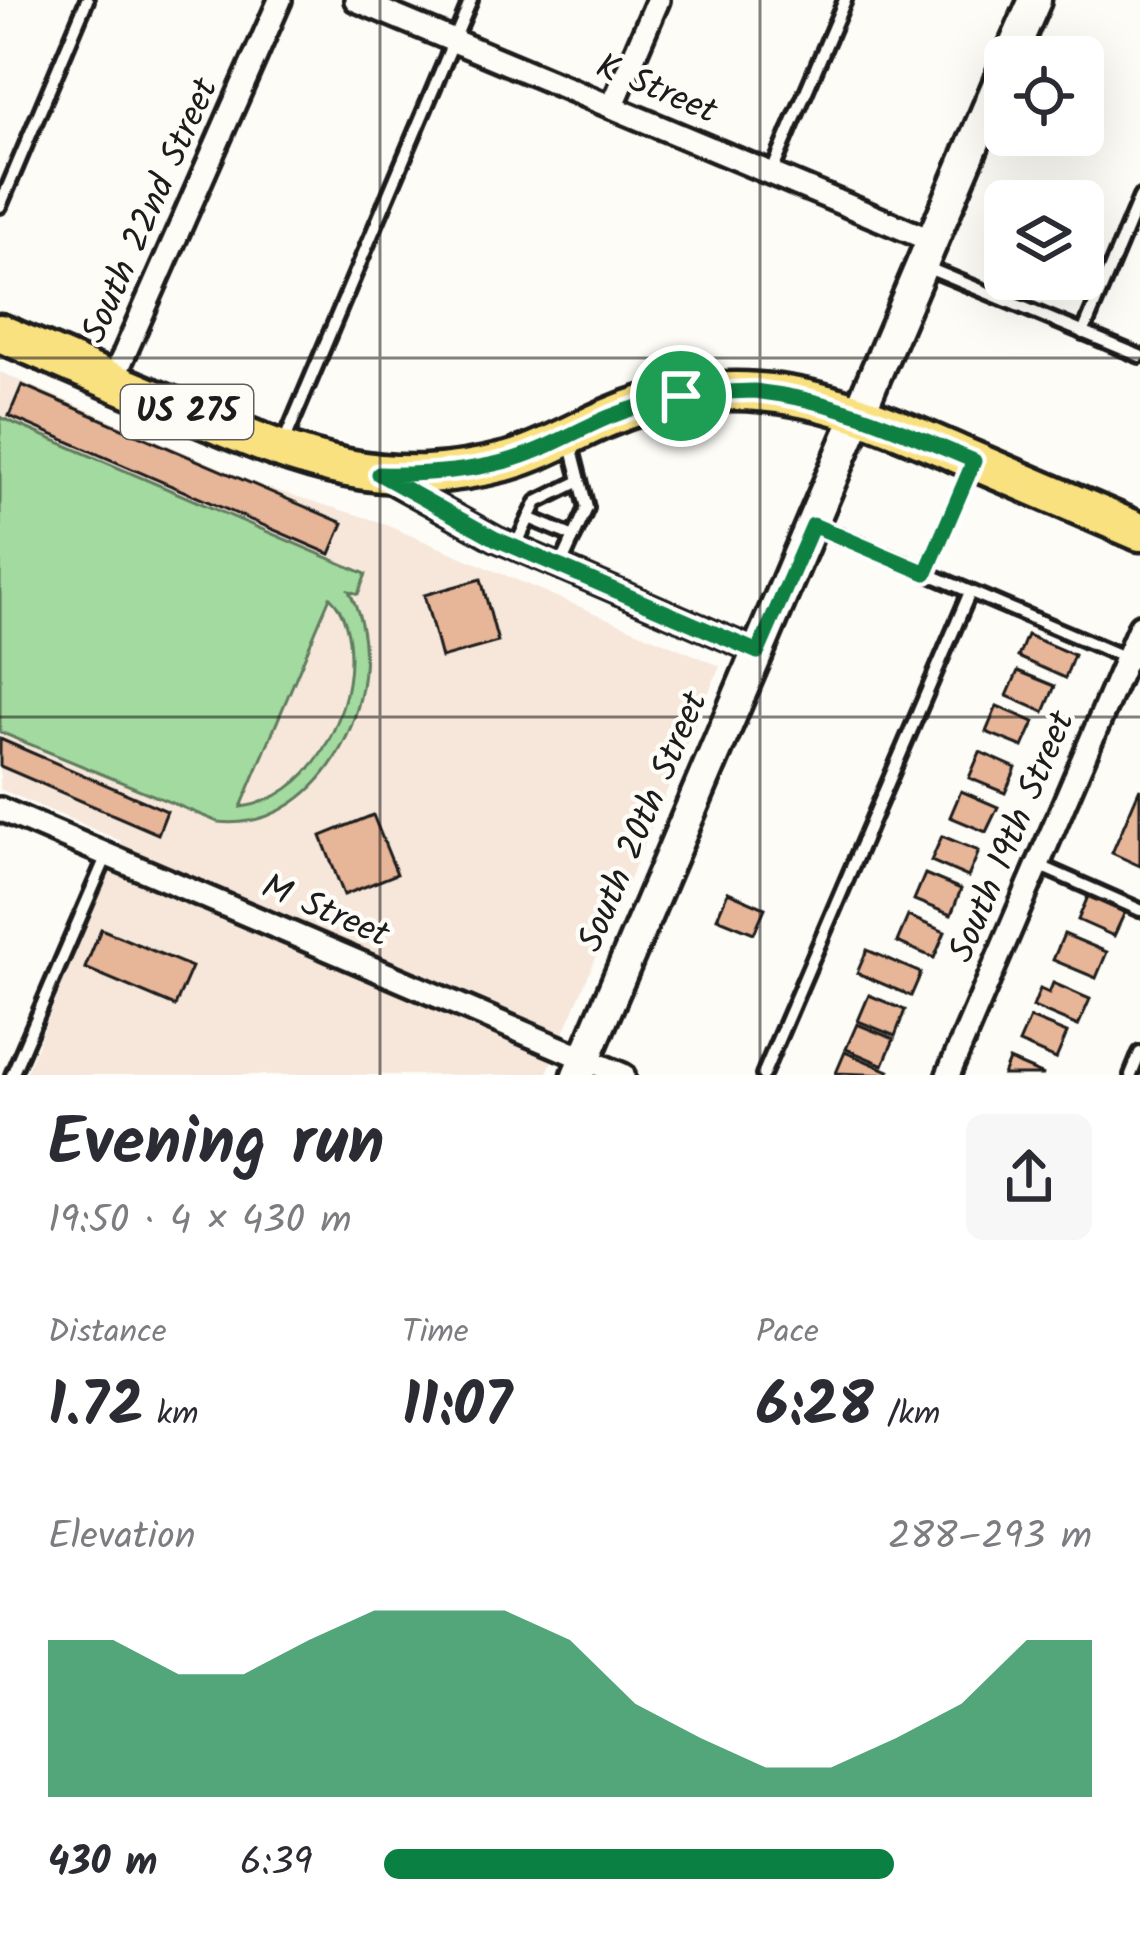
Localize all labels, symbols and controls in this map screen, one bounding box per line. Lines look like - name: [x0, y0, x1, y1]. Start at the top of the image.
- map controls: [984, 36, 1104, 300]
- button: locate: [984, 36, 1104, 156]
- street label: K Street: [586, 39, 727, 141]
- street label: South 22nd Street: [67, 68, 235, 353]
- button: layers: [984, 180, 1104, 300]
- pin: [630, 345, 732, 447]
- icon: arrive: [648, 363, 714, 429]
- road number: US 275: [121, 385, 253, 439]
- street label: South 20th Street: [563, 682, 725, 961]
- street label: South 19th Street: [934, 701, 1092, 972]
- street label: M Street: [252, 860, 399, 965]
- text: Evening run: [48, 1093, 384, 1198]
- button: share: [966, 1114, 1092, 1240]
- text: 19:50 · 4 × 430 m: [48, 1191, 352, 1253]
- text: Distance: [48, 1307, 167, 1360]
- text: Time: [402, 1307, 469, 1360]
- text: Pace: [756, 1307, 819, 1360]
- text: 1.72: [48, 1360, 144, 1456]
- text: 11:07: [402, 1360, 512, 1456]
- text: 6:28: [756, 1360, 874, 1456]
- text: km: [144, 1389, 199, 1442]
- text: /km: [874, 1389, 940, 1442]
- text: Elevation: [48, 1507, 196, 1569]
- text: 288–293 m: [888, 1507, 1092, 1569]
- text: 430 m: [48, 1833, 158, 1895]
- text: 6:39: [240, 1833, 313, 1895]

